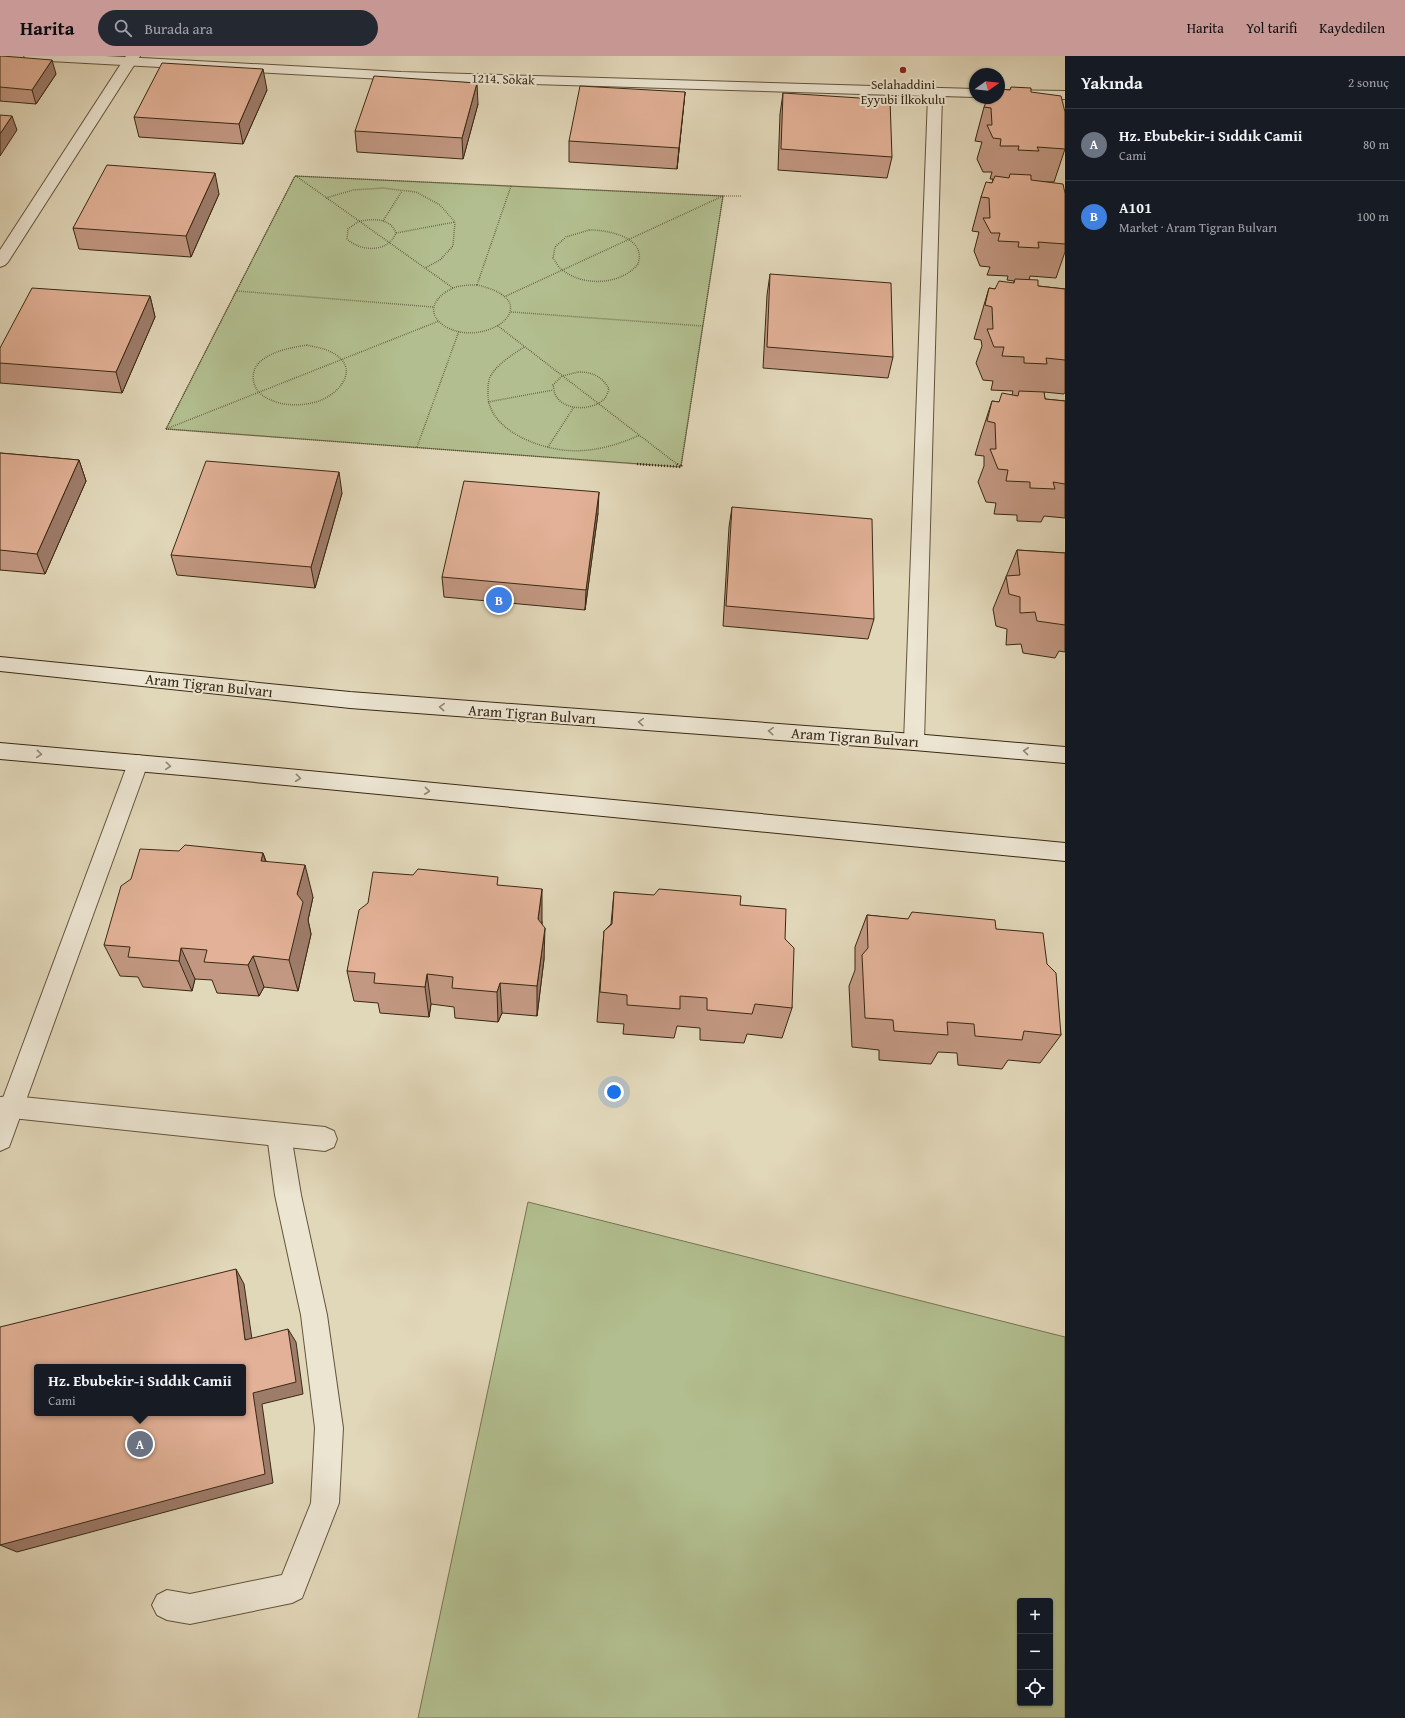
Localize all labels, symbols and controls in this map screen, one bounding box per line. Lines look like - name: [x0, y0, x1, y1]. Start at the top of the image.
- search box: [98, 10, 378, 46]
- text: Harita: [20, 14, 74, 42]
- icon: search: [112, 17, 134, 39]
- text: Burada ara: [144, 18, 213, 39]
- text: Harita: [1187, 18, 1224, 38]
- text: Yol tarifi: [1246, 18, 1297, 38]
- text: Kaydedilen: [1319, 18, 1385, 38]
- marker: Selahaddini Eyyubi İlkokulu: [898, 65, 908, 75]
- street label: 1214. Sokak: [471, 68, 535, 90]
- north arrow: [969, 68, 1005, 104]
- text: Yakında: [1081, 70, 1143, 95]
- text: 2 sonuç: [1348, 73, 1389, 92]
- place label: Selahaddini Eyyubi İlkokulu: [861, 75, 945, 109]
- text: Hz. Ebubekir-i Sıddık Camii: [1119, 125, 1302, 146]
- text: A: [1090, 135, 1098, 154]
- text: 80 m: [1363, 135, 1389, 154]
- text: Cami: [1119, 146, 1146, 165]
- text: A101: [1119, 197, 1152, 218]
- text: B: [1090, 207, 1098, 226]
- text: 100 m: [1357, 207, 1389, 226]
- text: Market · Aram Tigran Bulvarı: [1119, 218, 1277, 237]
- pin: B: [486, 585, 512, 615]
- street label: Aram Tigran Bulvarı: [144, 668, 274, 702]
- street label: Aram Tigran Bulvarı: [467, 699, 597, 729]
- one-way arrow: [439, 702, 445, 711]
- one-way arrow: [638, 717, 644, 726]
- street label: Aram Tigran Bulvarı: [790, 722, 920, 752]
- one-way arrow: [768, 727, 774, 736]
- one-way arrow: [1023, 746, 1029, 755]
- one-way arrow: [36, 750, 42, 759]
- one-way arrow: [165, 761, 171, 770]
- one-way arrow: [295, 774, 301, 783]
- one-way arrow: [424, 786, 430, 795]
- your location: [604, 1082, 624, 1102]
- popup: [34, 1364, 246, 1416]
- text: Hz. Ebubekir-i Sıddık Camii: [48, 1370, 232, 1391]
- text: Cami: [48, 1391, 76, 1410]
- pin: A: [127, 1429, 153, 1459]
- map controls: [1017, 1598, 1053, 1706]
- button: +: [1017, 1598, 1053, 1634]
- button: −: [1017, 1634, 1053, 1670]
- button: locate: [1017, 1670, 1053, 1706]

